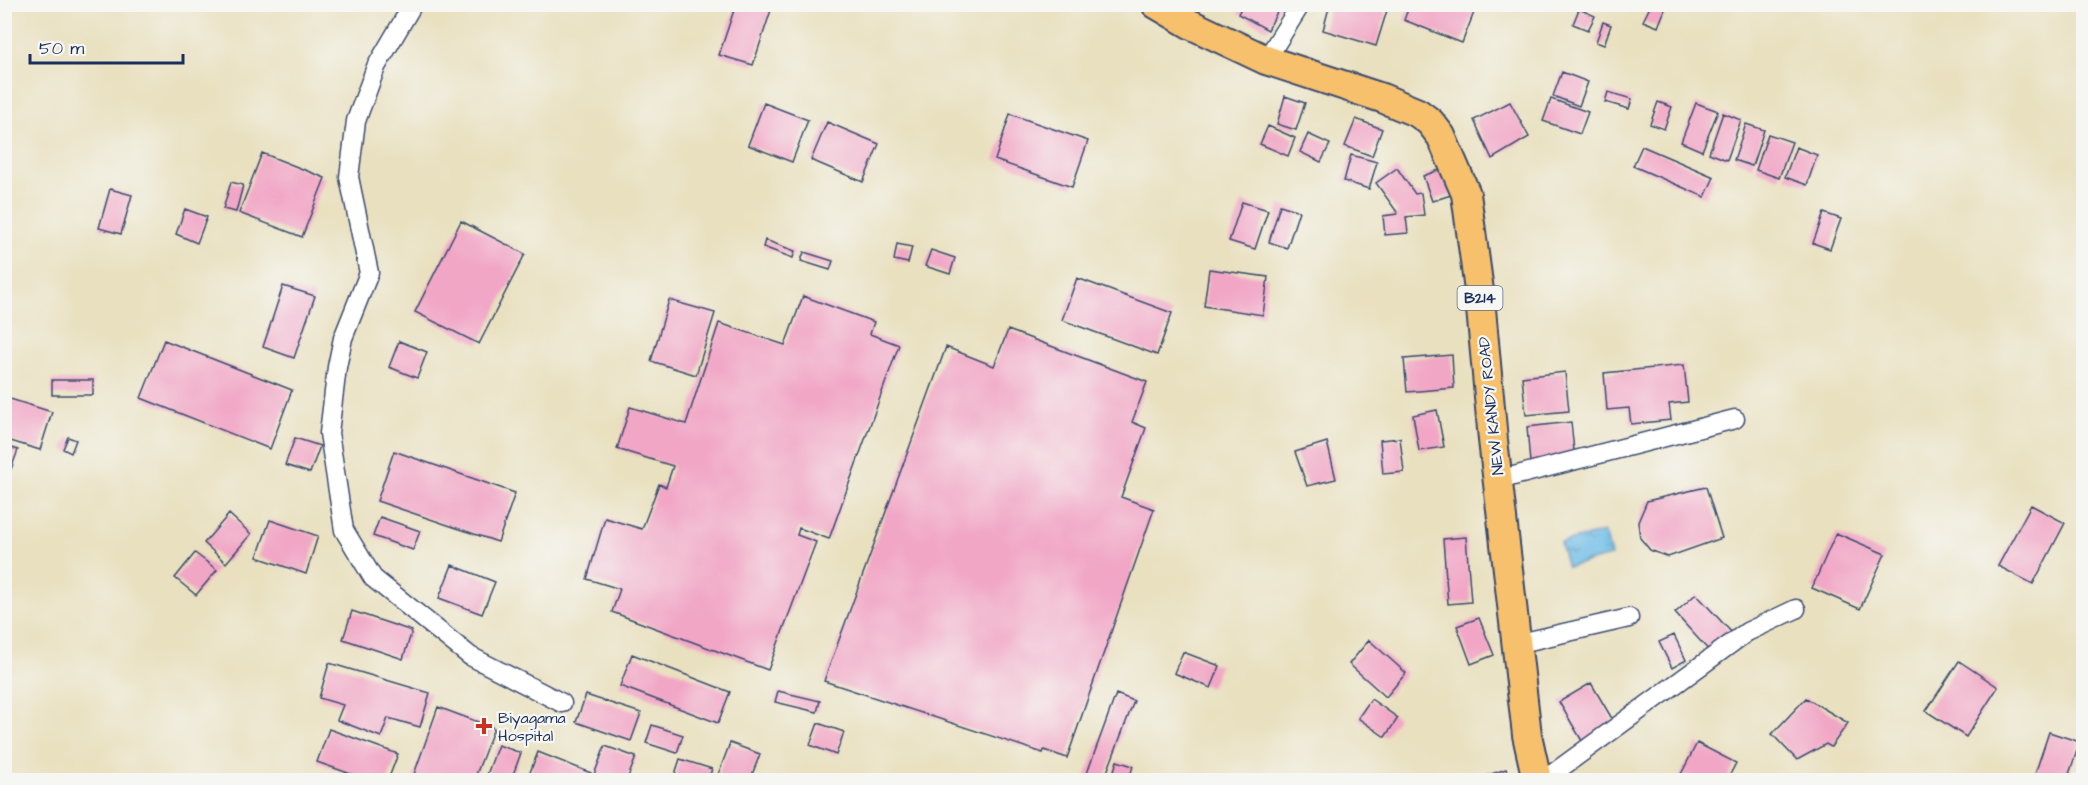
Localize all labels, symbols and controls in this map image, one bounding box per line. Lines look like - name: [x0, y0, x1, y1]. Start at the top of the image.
- scale bar: [30, 27, 183, 65]
- text: 50 m: [39, 36, 84, 61]
- road number: B214: [1458, 286, 1502, 310]
- street label: NEW KANDY ROAD: [1473, 336, 1509, 476]
- place label: Biyagama Hospital: [498, 707, 566, 747]
- marker: Biyagama Hospital: [475, 717, 493, 735]

